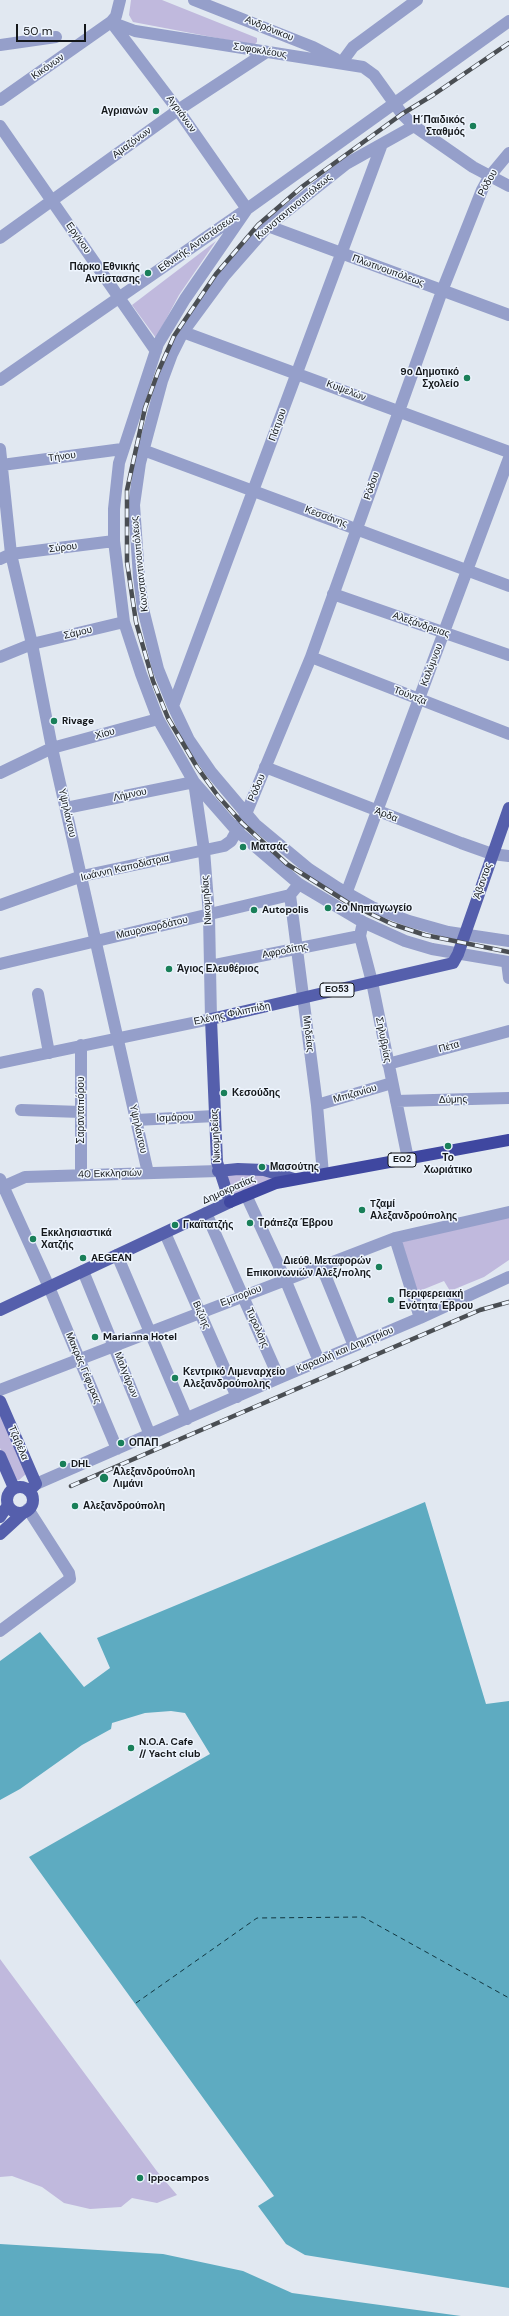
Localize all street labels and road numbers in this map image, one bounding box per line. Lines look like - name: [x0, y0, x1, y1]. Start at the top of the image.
- street label: Ανδρόνικου: [243, 14, 295, 44]
- street label: Σοφοκλέους: [232, 41, 288, 61]
- street label: Κικόνων: [29, 51, 67, 83]
- street label: Αγριάνων: [164, 93, 198, 135]
- street label: Αμαζόνων: [110, 125, 154, 161]
- street label: Ρόδου: [476, 167, 500, 199]
- street label: Κωνσταντινουπόλεως: [253, 171, 335, 243]
- street label: Εθνικής Αντιστάσεως: [156, 211, 240, 275]
- street label: Εργίνου: [63, 220, 93, 256]
- street label: Πλωτινουπόλεως: [350, 252, 426, 290]
- street label: Κυψελών: [325, 378, 367, 404]
- street label: Πάτμου: [267, 407, 289, 443]
- street label: Τήνου: [48, 449, 76, 465]
- street label: Ρόδου: [362, 470, 382, 502]
- street label: Κεσσάνης: [303, 504, 349, 530]
- street label: Κωνσταντινουπόλεως: [129, 516, 151, 612]
- street label: Σύρου: [48, 540, 78, 556]
- street label: Αλεξάνδρειας: [391, 610, 451, 640]
- street label: Σάμου: [63, 624, 93, 642]
- street label: Καλύμνου: [418, 642, 446, 688]
- street label: Τούντζα: [392, 684, 428, 708]
- street label: Χίου: [94, 726, 116, 742]
- street label: Ρόδου: [246, 772, 268, 804]
- street label: Λήμνου: [112, 786, 148, 804]
- street label: Υψηλάντου: [56, 787, 78, 839]
- street label: Άρδα: [373, 805, 399, 825]
- street label: Ιωάννη Καποδίστρια: [80, 852, 170, 884]
- street label: Άβαντος: [471, 861, 495, 901]
- street label: Νικομηδίας: [199, 875, 215, 925]
- street label: Μαυροκορδάτου: [115, 914, 189, 942]
- street label: Αφροδίτης: [261, 941, 309, 961]
- road number: ΕΟ53: [320, 983, 354, 997]
- street label: Ελένης Φιλιππίδη: [193, 1000, 271, 1028]
- street label: Μηδείας: [300, 1015, 316, 1053]
- street label: Σηλυβρίας: [373, 1016, 393, 1064]
- street label: Πέτα: [437, 1038, 461, 1056]
- street label: Σαρανταπόρου: [75, 1077, 87, 1143]
- street label: Μπιζανίου: [332, 1082, 378, 1106]
- street label: Δύμης: [439, 1094, 467, 1106]
- street label: Υψηλάντου: [127, 1103, 149, 1155]
- street label: Νικομηδείας: [209, 1109, 223, 1163]
- street label: Ισμάρου: [156, 1111, 194, 1125]
- road number: ΕΟ2: [388, 1153, 416, 1167]
- street label: 40 Εκκλησιών: [78, 1167, 142, 1181]
- street label: Δημοκρατίας: [201, 1173, 257, 1207]
- street label: Εμπορίου: [219, 1283, 263, 1309]
- street label: Βιζύης: [190, 1299, 212, 1331]
- street label: Τυρολόης: [243, 1306, 271, 1350]
- street label: Καραολή και Δημητρίου: [295, 1324, 395, 1376]
- street label: Μακράς Γέφυρας: [63, 1331, 103, 1405]
- street label: Μαλγάρων: [111, 1350, 141, 1400]
- street label: Τζαβέλα: [5, 1424, 31, 1462]

